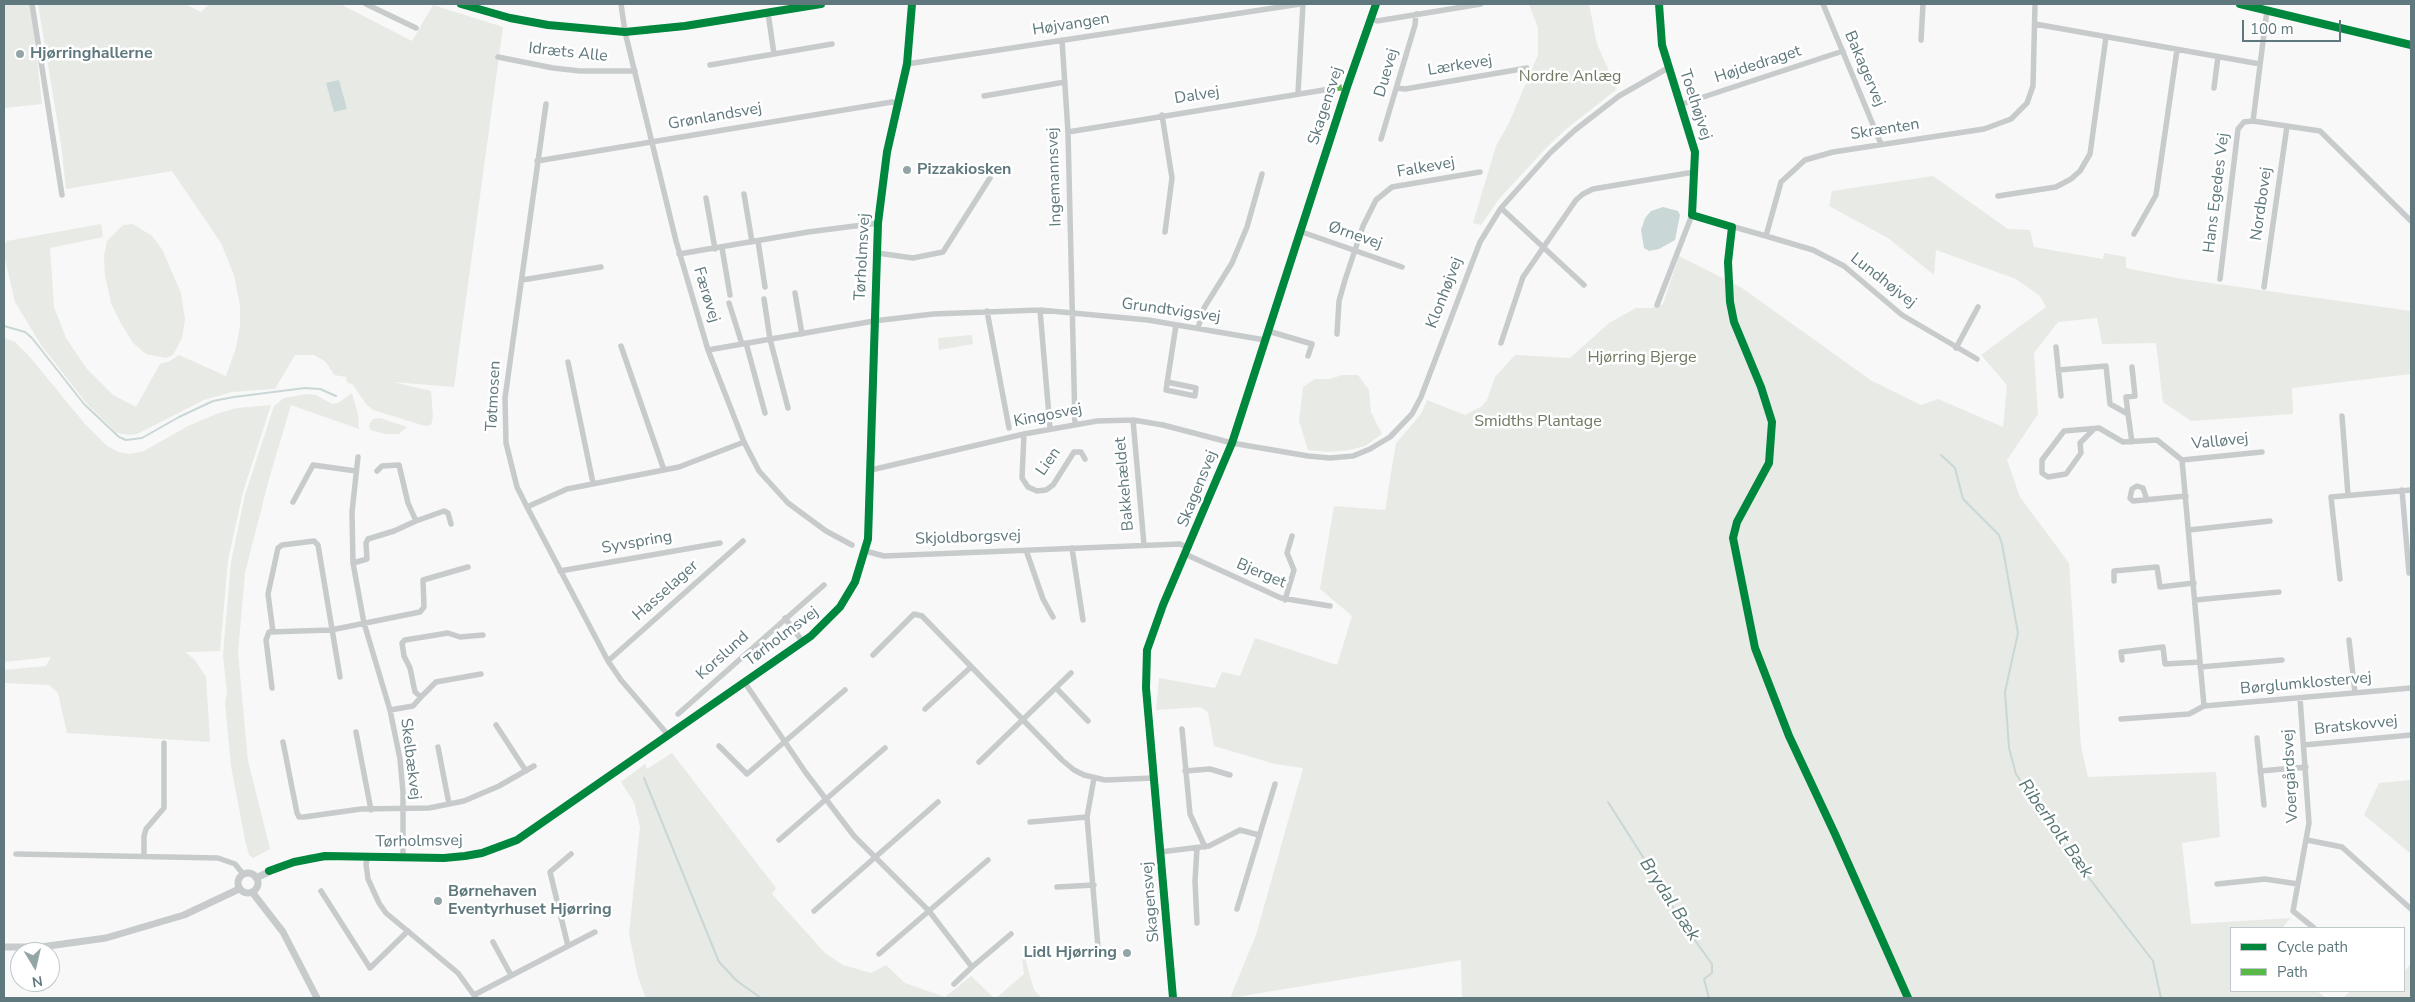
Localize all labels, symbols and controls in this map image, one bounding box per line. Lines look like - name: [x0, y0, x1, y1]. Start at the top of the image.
- street label: Højvangen: [1031, 9, 1111, 41]
- scale bar: [2245, 10, 2344, 42]
- text: 100 m: [2250, 19, 2294, 39]
- street label: Bakagervej: [1839, 28, 1889, 110]
- street label: Idræts Alle: [527, 39, 609, 67]
- street label: Højdedraget: [1712, 42, 1804, 88]
- place label: Hjørringhallerne: [30, 44, 153, 64]
- street label: Duevej: [1371, 46, 1403, 100]
- marker: Hjørringhallerne: [14, 48, 26, 60]
- street label: Lærkevej: [1426, 51, 1494, 81]
- street label: Skagensvej: [1304, 64, 1348, 148]
- park label: Nordre Anlæg: [1519, 67, 1621, 87]
- street label: Toelhøjvej: [1675, 67, 1715, 143]
- street label: Dalvej: [1173, 83, 1221, 109]
- street label: Grønlandsvej: [667, 99, 763, 135]
- street label: Skrænten: [1849, 115, 1921, 145]
- street label: Ingemannsvej: [1044, 127, 1066, 227]
- street label: Hans Egedes Vej: [2200, 132, 2234, 254]
- street label: Falkevej: [1396, 153, 1456, 183]
- place label: Pizzakiosken: [917, 160, 1011, 180]
- marker: Pizzakiosken: [901, 164, 913, 176]
- street label: Nordbovej: [2247, 166, 2277, 242]
- street label: Tørholmsvej: [851, 213, 875, 301]
- street label: Ørnevej: [1325, 218, 1385, 254]
- street label: Lundhøjvej: [1846, 249, 1920, 313]
- street label: Klonhøjvej: [1423, 255, 1467, 331]
- street label: Færøvej: [688, 265, 724, 325]
- street label: Grundtvigsvej: [1120, 295, 1222, 327]
- park label: Hjørring Bjerge: [1587, 348, 1697, 368]
- street label: Tøtmosen: [483, 360, 505, 432]
- street label: Kingosvej: [1012, 400, 1084, 432]
- park label: Smidths Plantage: [1474, 412, 1602, 432]
- street label: Valløvej: [2191, 429, 2249, 455]
- street label: Bakkehældet: [1111, 436, 1139, 532]
- street label: Lien: [1033, 444, 1065, 480]
- street label: Skagensvej: [1174, 448, 1222, 530]
- street label: Syvspring: [600, 527, 674, 559]
- street label: Skjoldborgsvej: [915, 527, 1021, 549]
- street label: Bjerget: [1233, 555, 1289, 593]
- street label: Hasselager: [629, 557, 703, 625]
- street label: Tørholmsvej: [741, 603, 823, 671]
- street label: Korslund: [693, 627, 753, 685]
- street label: Børglumklostervej: [2239, 669, 2373, 699]
- street label: Bratskovvej: [2313, 712, 2399, 740]
- street label: Skelbækvej: [395, 717, 425, 801]
- street label: Voergårdsvej: [2279, 729, 2303, 823]
- water label: Riberholt Bæk: [2013, 775, 2097, 883]
- street label: Tørholmsvej: [375, 832, 463, 852]
- water label: Brydal Bæk: [1634, 854, 1704, 946]
- street label: Skagensvej: [1138, 861, 1164, 943]
- place label: Børnehaven Eventyrhuset Hjørring: [448, 882, 612, 920]
- marker: Børnehaven Eventyrhuset Hjørring: [432, 895, 444, 907]
- legend: [2230, 927, 2405, 992]
- text: Cycle path: [2277, 937, 2348, 957]
- north arrow: [10, 942, 60, 992]
- place label: Lidl Hjørring: [1024, 943, 1117, 963]
- marker: Lidl Hjørring: [1121, 947, 1133, 959]
- text: Path: [2277, 962, 2308, 982]
- text: N: [31, 971, 44, 992]

